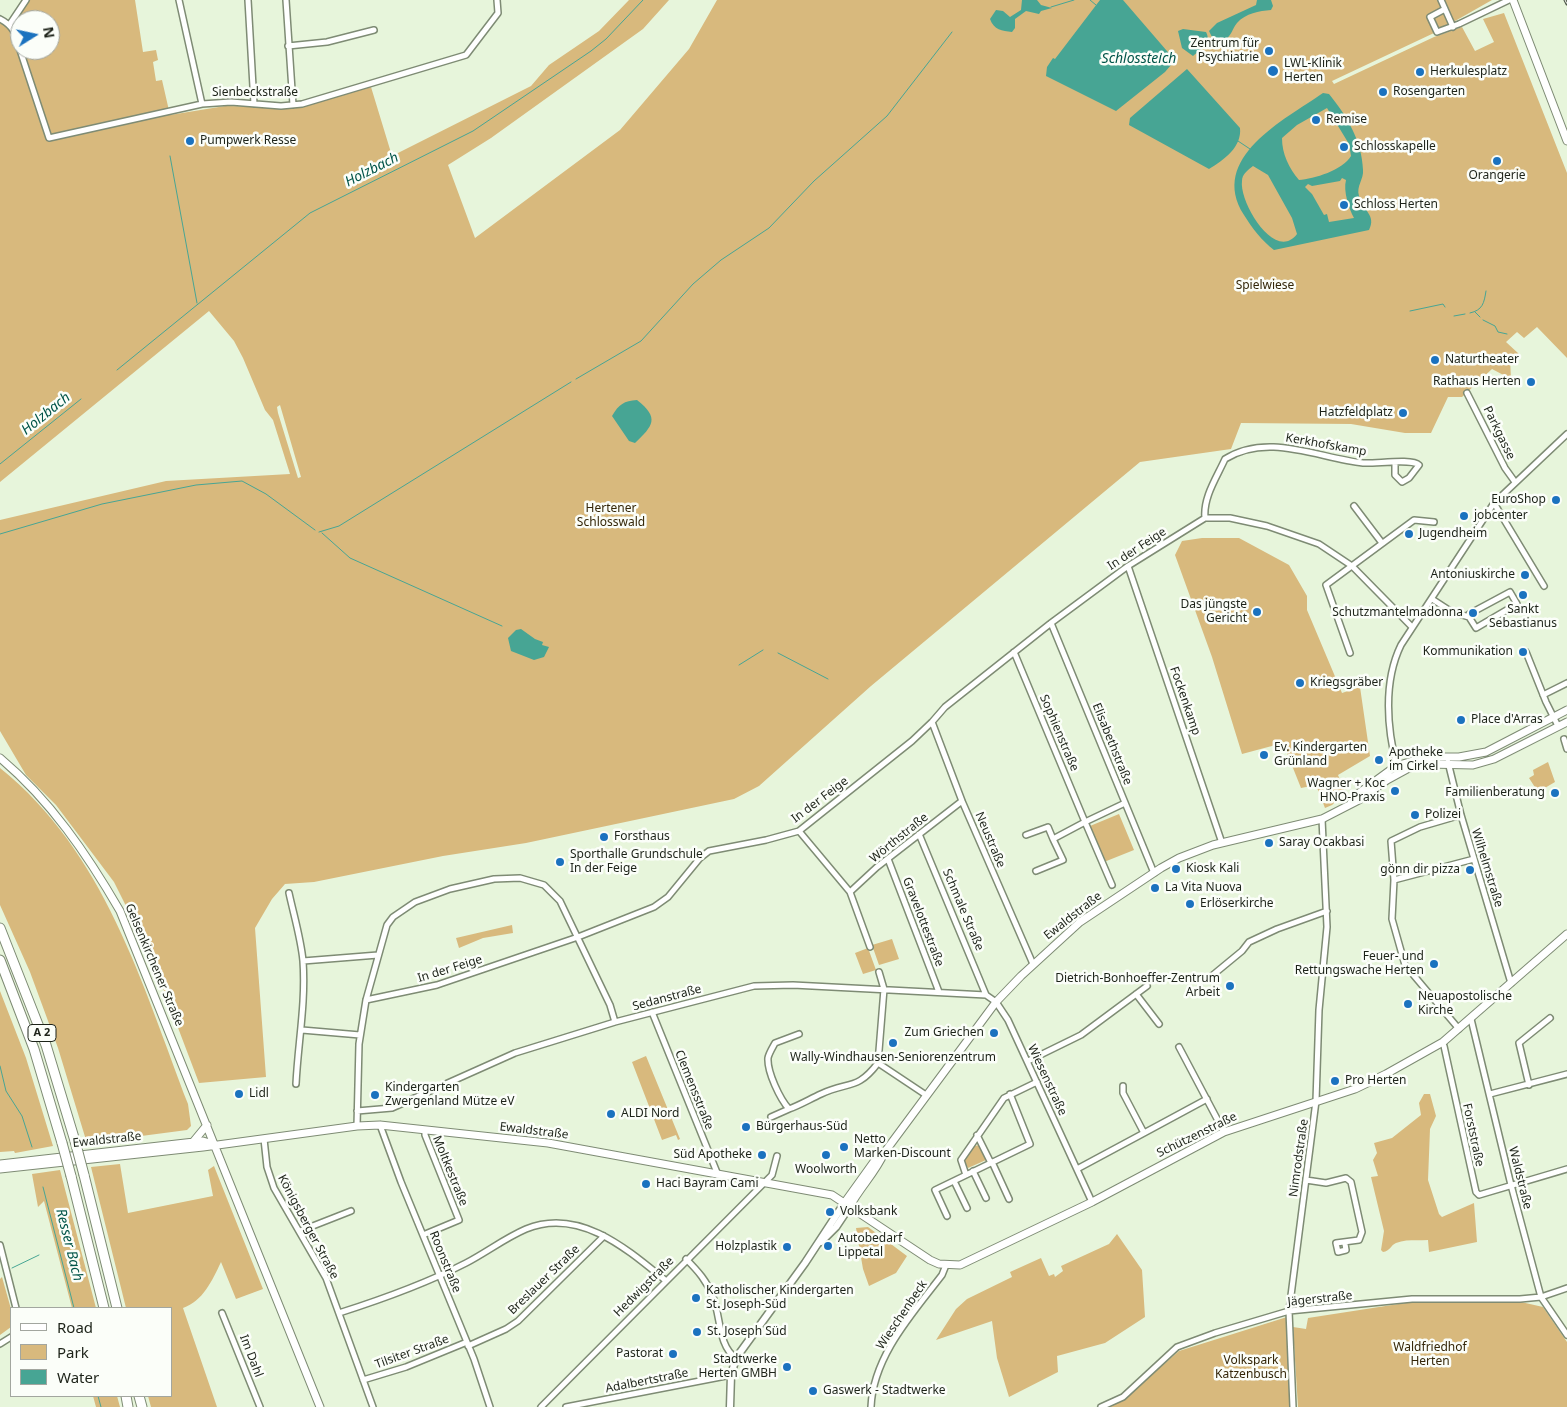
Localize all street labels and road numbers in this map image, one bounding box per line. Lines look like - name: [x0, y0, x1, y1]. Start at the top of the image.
- street label: Sienbeckstraße: [212, 86, 298, 100]
- street label: Parkgasse: [1480, 404, 1518, 462]
- street label: Kerkhofskamp: [1284, 431, 1368, 459]
- street label: In der Feige: [1105, 525, 1169, 573]
- street label: Fockenkamp: [1167, 665, 1203, 737]
- street label: Sophienstraße: [1036, 693, 1082, 773]
- street label: Elisabethstraße: [1089, 701, 1135, 787]
- street label: In der Feige: [789, 774, 851, 826]
- street label: Wörthstraße: [867, 810, 931, 866]
- street label: Neustraße: [972, 810, 1008, 870]
- street label: Wilhelmstraße: [1468, 827, 1506, 909]
- street label: Schmale Straße: [939, 867, 987, 953]
- street label: Gravelottestraße: [899, 875, 947, 969]
- street label: Ewaldstraße: [1041, 889, 1105, 943]
- street label: Gelsenkirchener Straße: [122, 902, 186, 1028]
- street label: In der Feige: [416, 952, 484, 986]
- street label: Sedanstraße: [631, 982, 703, 1014]
- road number: A 2: [28, 1024, 56, 1042]
- street label: Wiesenstraße: [1024, 1042, 1070, 1118]
- street label: Clemensstraße: [672, 1048, 716, 1132]
- street label: Forststraße: [1459, 1102, 1487, 1168]
- street label: Schützenstraße: [1155, 1109, 1239, 1161]
- street label: Nimrodstraße: [1286, 1118, 1312, 1198]
- street label: Ewaldstraße: [499, 1120, 569, 1142]
- street label: Ewaldstraße: [72, 1129, 142, 1151]
- street label: Moltkestraße: [429, 1134, 471, 1208]
- street label: Waldstraße: [1505, 1145, 1535, 1211]
- street label: Königsberger Straße: [274, 1172, 342, 1282]
- street label: Roonstraße: [426, 1229, 464, 1295]
- street label: Breslauer Straße: [505, 1242, 583, 1318]
- street label: Hedwigstraße: [611, 1254, 677, 1320]
- street label: Wieschenbeck: [874, 1278, 930, 1352]
- street label: Jägerstraße: [1287, 1288, 1353, 1310]
- street label: Tilsiter Straße: [373, 1332, 451, 1372]
- street label: Im Dahl: [236, 1333, 266, 1379]
- street label: Adalbertstraße: [604, 1366, 690, 1396]

